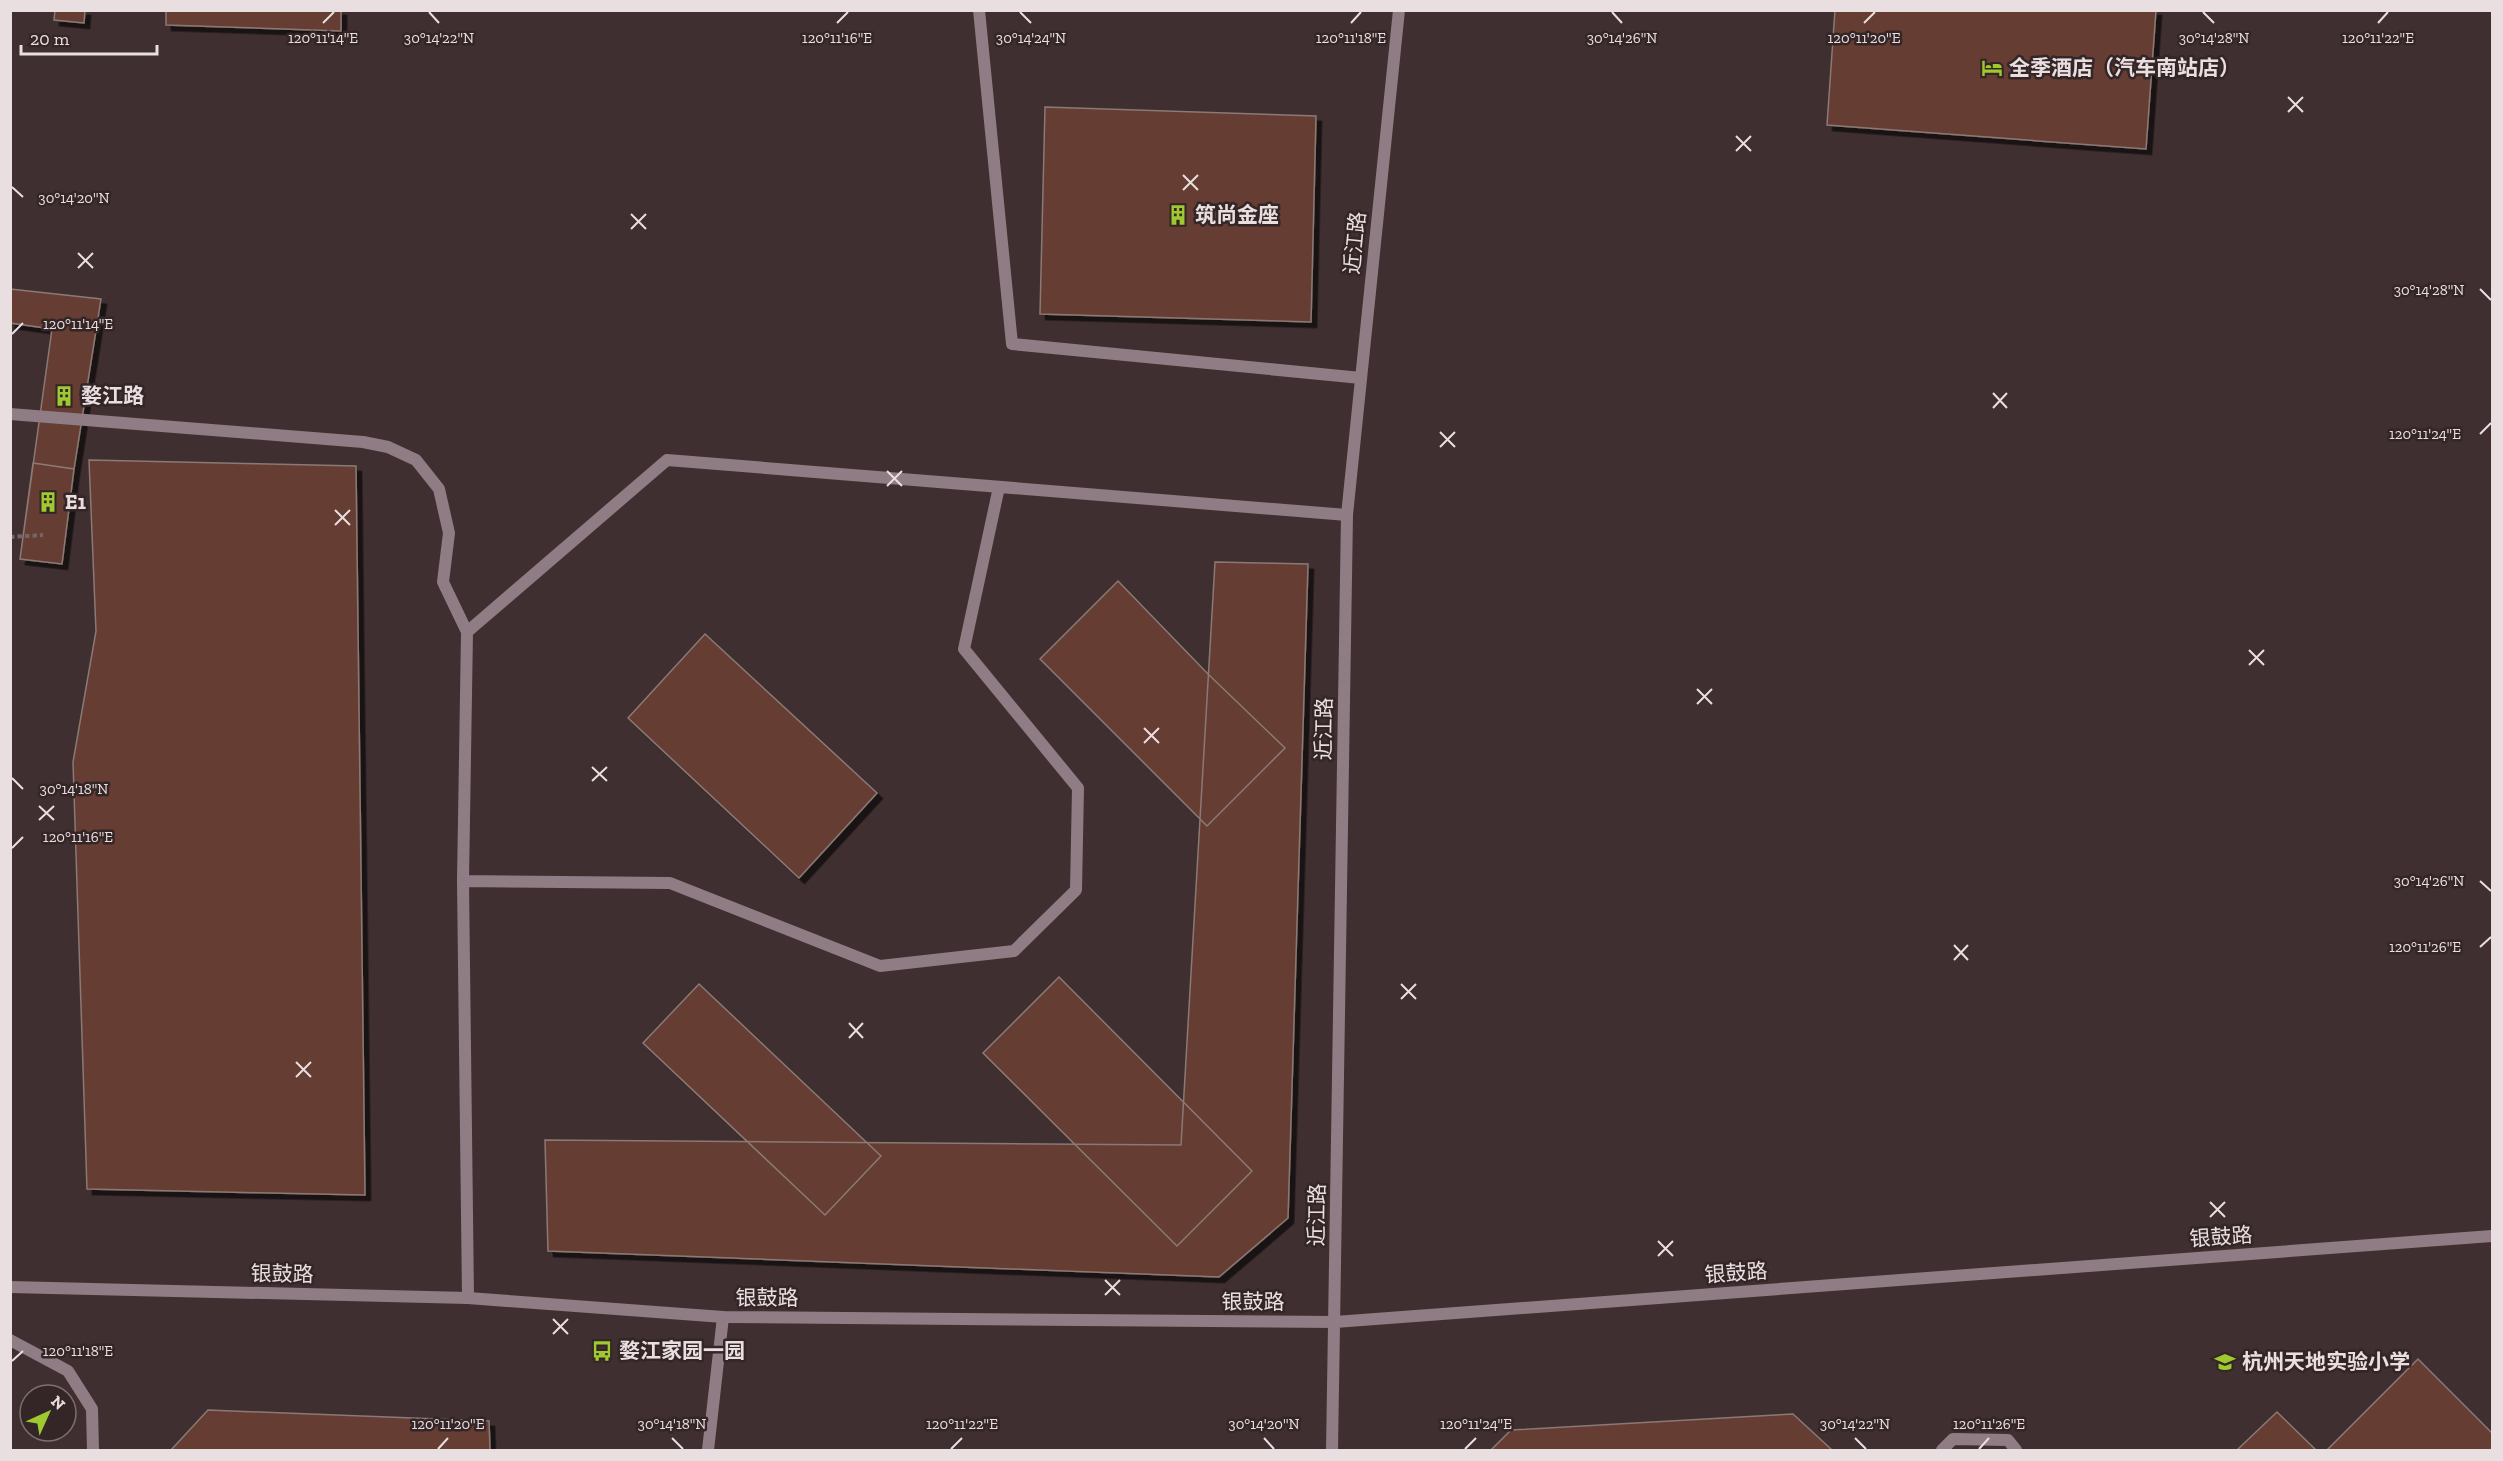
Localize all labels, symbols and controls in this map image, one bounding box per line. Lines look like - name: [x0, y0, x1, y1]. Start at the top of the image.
- scale bar: [21, 18, 158, 56]
- text: 20 m: [30, 28, 70, 50]
- text: 120°11'14"E: [288, 29, 358, 47]
- text: 30°14'22"N: [404, 29, 474, 47]
- text: 120°11'16"E: [802, 29, 872, 47]
- text: 30°14'24"N: [996, 29, 1066, 47]
- text: 120°11'18"E: [1316, 29, 1386, 47]
- text: 30°14'26"N: [1587, 29, 1657, 47]
- text: 120°11'20"E: [1828, 29, 1901, 47]
- text: 30°14'28"N: [2179, 29, 2249, 47]
- text: 120°11'22"E: [2342, 29, 2414, 47]
- place label: 全季酒店（汽车南站店）: [2009, 55, 2240, 80]
- hotel icon: 全季酒店（汽车南站店）: [1980, 56, 2004, 80]
- text: 30°14'20"N: [38, 189, 110, 207]
- place label: 筑尚金座: [1195, 202, 1279, 227]
- building icon: 筑尚金座: [1166, 203, 1190, 227]
- street label: 近江路: [1339, 210, 1370, 276]
- text: 30°14'28"N: [2394, 281, 2464, 299]
- text: 120°11'14"E: [43, 315, 113, 333]
- place label: 婺江路: [81, 383, 144, 408]
- building icon: 婺江路: [52, 384, 76, 408]
- text: 120°11'24"E: [2389, 425, 2461, 443]
- place label: E1: [65, 489, 86, 514]
- building icon: E1: [36, 490, 60, 514]
- street label: 近江路: [1310, 697, 1337, 761]
- text: 30°14'18"N: [40, 780, 108, 798]
- text: 120°11'16"E: [43, 828, 113, 846]
- text: 30°14'26"N: [2394, 872, 2464, 890]
- text: 120°11'26"E: [2389, 938, 2461, 956]
- street label: 近江路: [1303, 1183, 1330, 1247]
- street label: 银鼓路: [2189, 1222, 2253, 1251]
- street label: 银鼓路: [1704, 1258, 1768, 1287]
- street label: 银鼓路: [250, 1260, 314, 1287]
- street label: 银鼓路: [736, 1285, 799, 1310]
- street label: 银鼓路: [1222, 1289, 1285, 1314]
- place label: 婺江家园一园: [619, 1338, 745, 1363]
- bus stop icon: 婺江家园一园: [590, 1339, 614, 1363]
- text: 120°11'18"E: [43, 1342, 113, 1360]
- place label: 杭州天地实验小学: [2242, 1349, 2410, 1374]
- school or university icon: 杭州天地实验小学: [2213, 1350, 2237, 1374]
- north arrow: [18, 1383, 78, 1443]
- text: N: [47, 1392, 69, 1414]
- text: 120°11'20"E: [412, 1415, 485, 1433]
- text: 30°14'18"N: [638, 1415, 706, 1433]
- text: 120°11'22"E: [926, 1415, 998, 1433]
- text: 30°14'20"N: [1228, 1415, 1300, 1433]
- text: 120°11'24"E: [1440, 1415, 1512, 1433]
- text: 30°14'22"N: [1820, 1415, 1890, 1433]
- text: 120°11'26"E: [1953, 1415, 2025, 1433]

